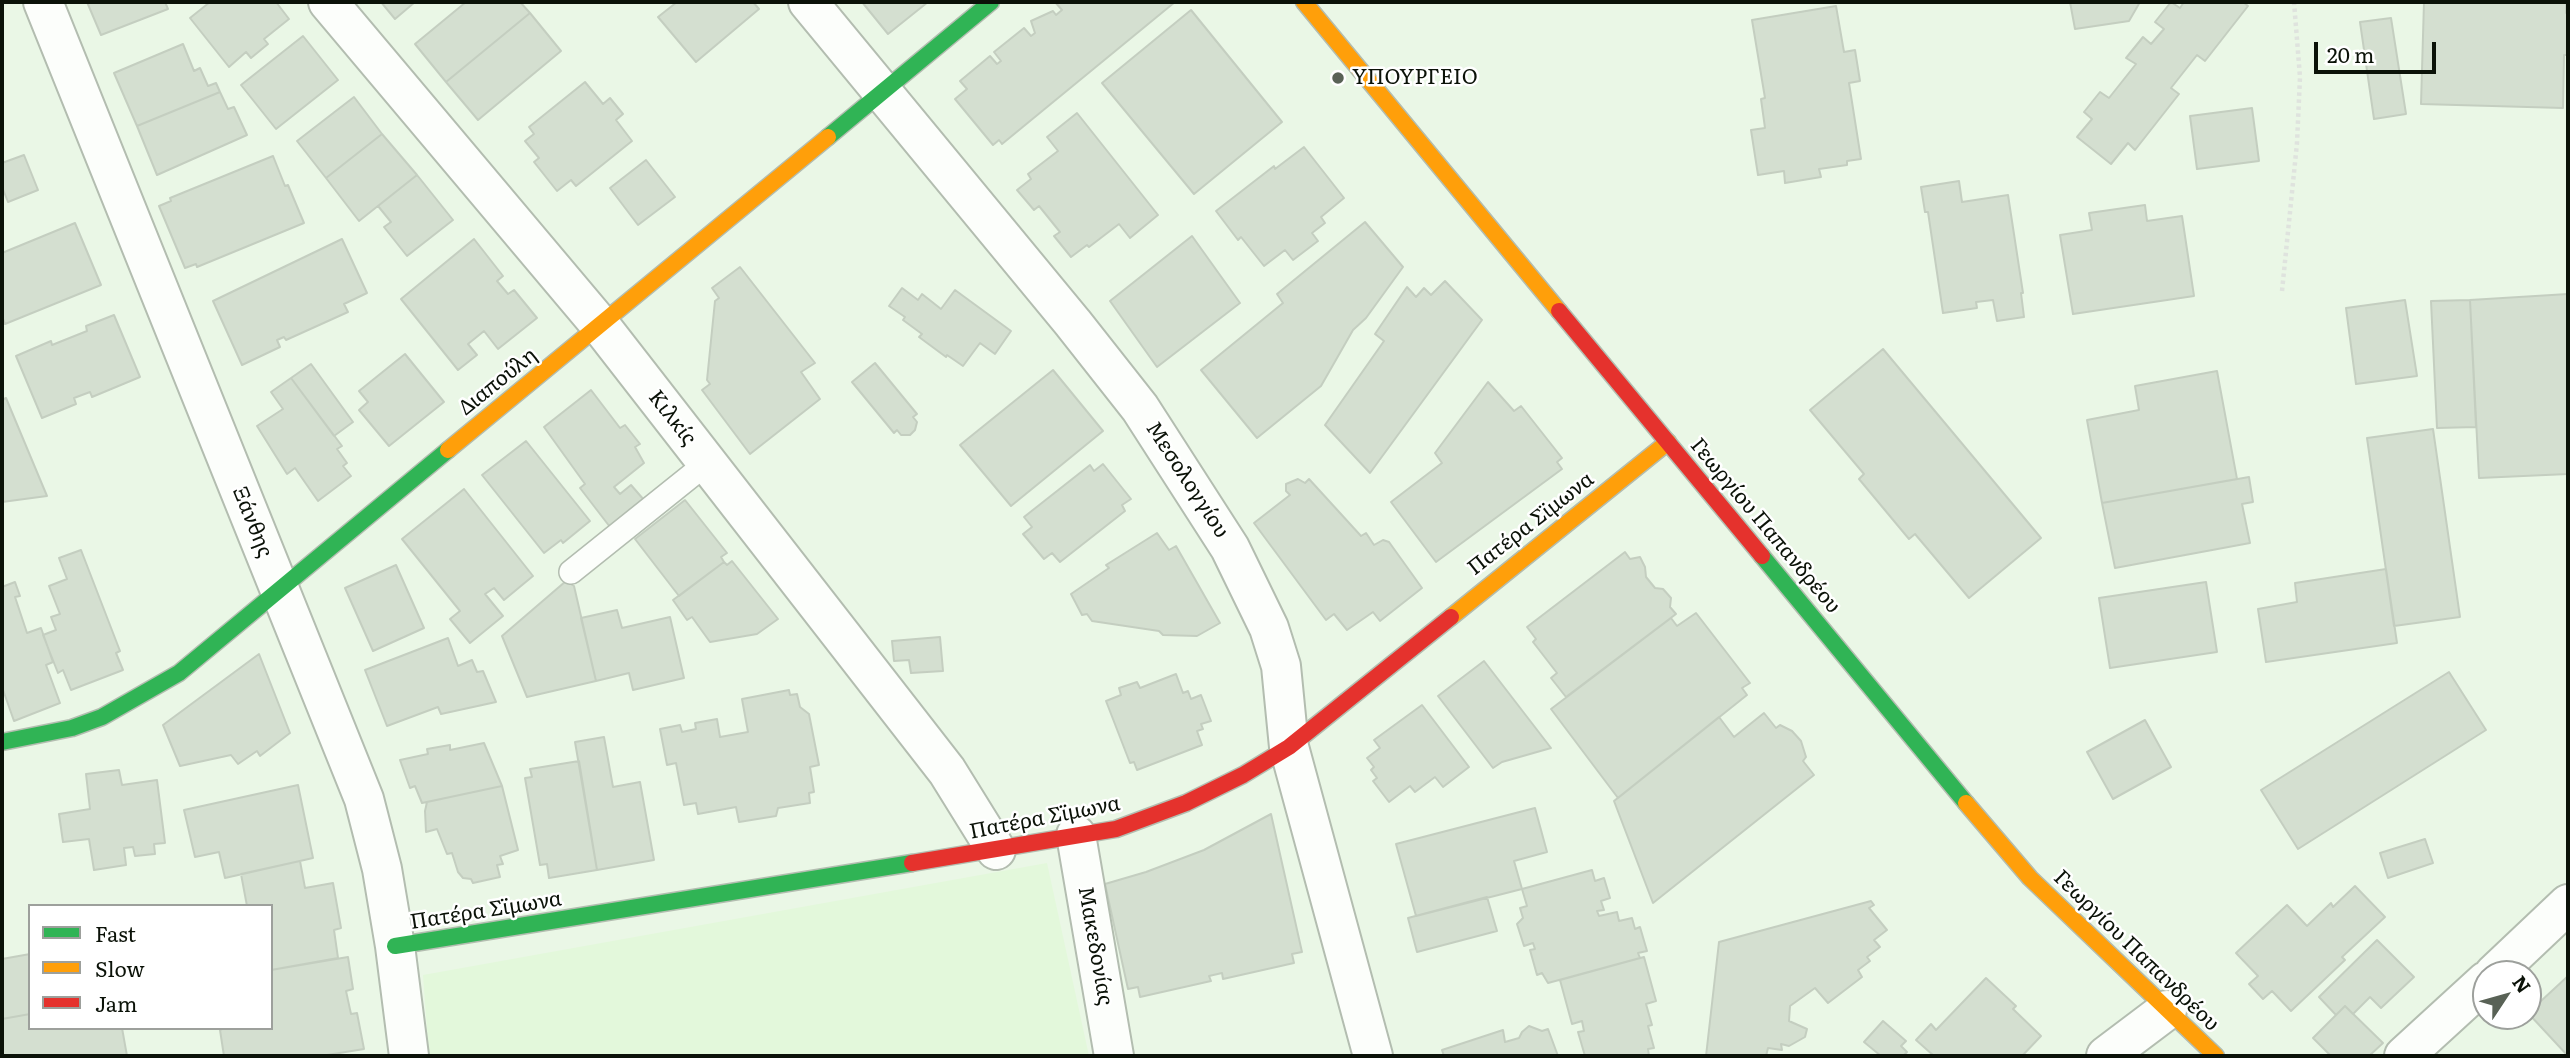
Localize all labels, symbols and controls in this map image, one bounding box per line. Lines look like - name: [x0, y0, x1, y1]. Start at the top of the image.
- scale bar: [2318, 28, 2440, 72]
- text: 20 m: [2327, 38, 2374, 69]
- place label: ΥΠΟΥΡΓΕΙΟ: [1352, 65, 1478, 91]
- marker: ΥΠΟΥΡΓΕΙΟ: [1330, 70, 1346, 86]
- street label: Διαπούλη: [454, 343, 542, 421]
- street label: Κιλκίς: [643, 386, 701, 450]
- street label: Μεσολογγίου: [1140, 417, 1234, 543]
- street label: Γεωργίου Παπανδρέου: [1685, 433, 1845, 619]
- street label: Πατέρα Σϊμωνα: [1463, 467, 1599, 581]
- street label: Ξάνθης: [226, 483, 278, 561]
- street label: Πατέρα Σϊμωνα: [967, 791, 1123, 845]
- street label: Γεωργίου Παπανδρέου: [2048, 865, 2224, 1037]
- street label: Μακεδονίας: [1072, 884, 1118, 1008]
- street label: Πατέρα Σϊμωνα: [408, 887, 564, 935]
- legend: [28, 904, 273, 1030]
- text: Fast: [95, 917, 136, 948]
- text: Slow: [95, 952, 145, 983]
- north arrow: [2472, 960, 2542, 1030]
- text: N: [2506, 969, 2538, 999]
- text: Jam: [95, 987, 137, 1018]

